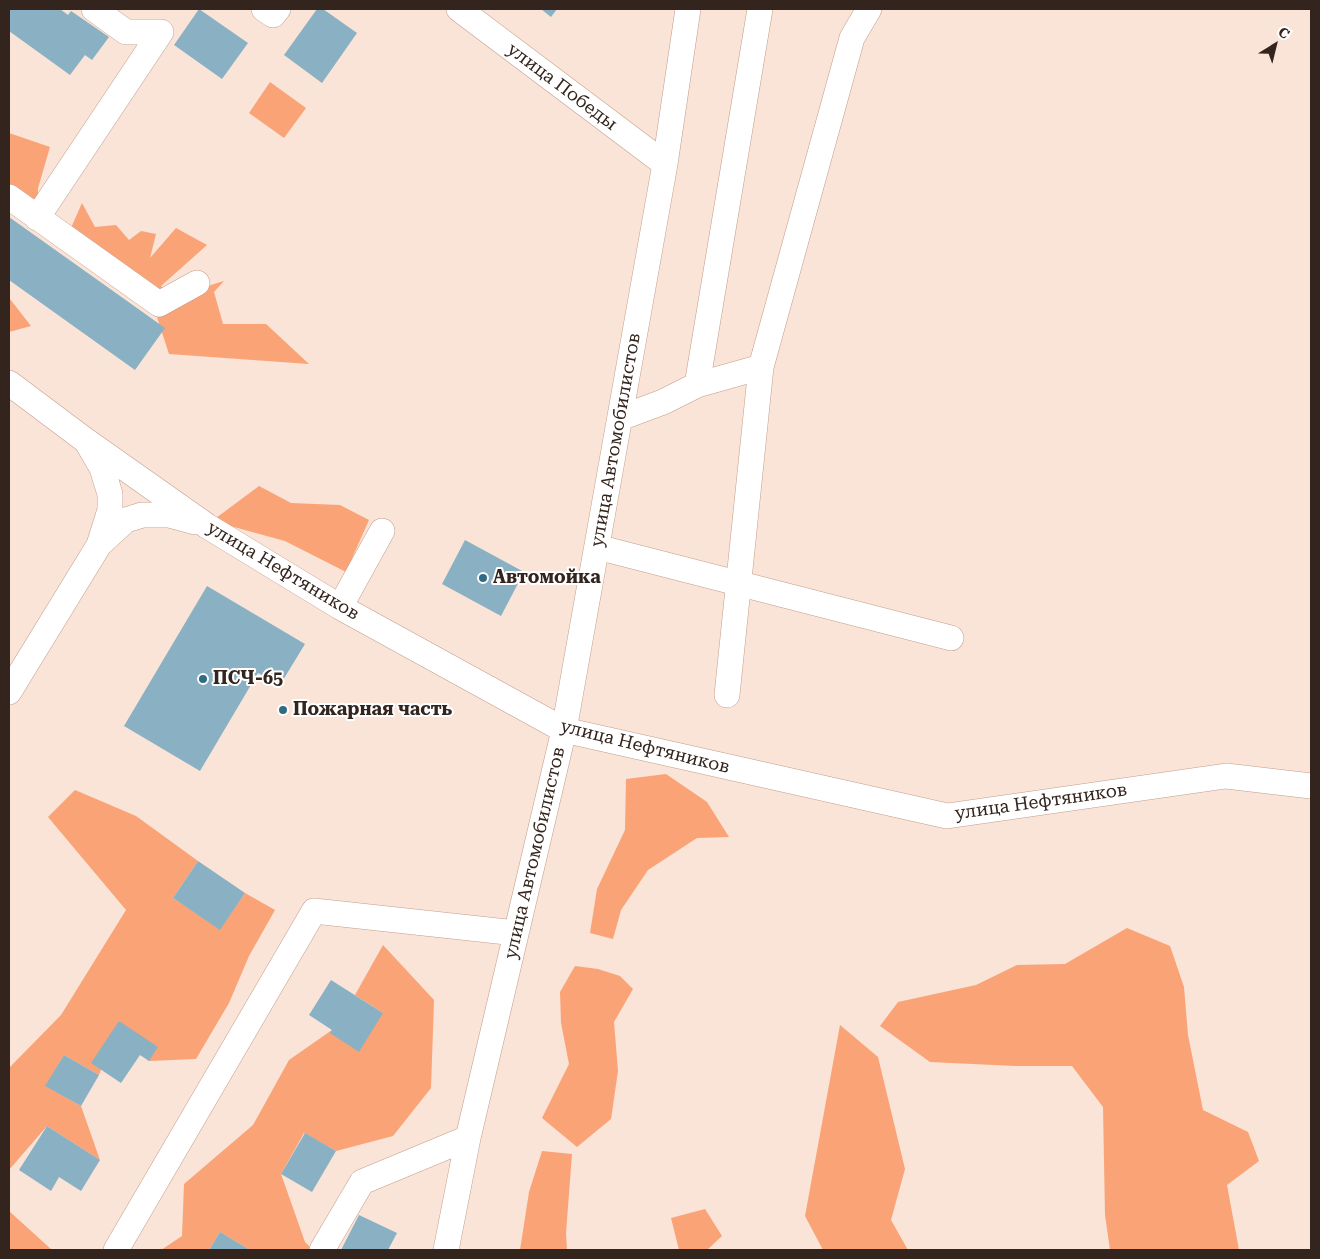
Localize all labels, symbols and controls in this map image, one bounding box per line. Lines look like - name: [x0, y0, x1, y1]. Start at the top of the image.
- north arrow: [1250, 20, 1300, 70]
- text: С: [1275, 24, 1292, 42]
- street label: улица Победы: [503, 39, 621, 135]
- street label: улица Автомобилистов: [587, 331, 645, 549]
- street label: улица Нефтяников: [203, 517, 363, 625]
- place label: Автомойка: [493, 567, 601, 589]
- marker: Автомойка: [477, 572, 489, 584]
- place label: ПСЧ-65: [213, 668, 283, 690]
- marker: ПСЧ-65: [197, 673, 209, 685]
- place label: Пожарная часть: [293, 699, 452, 721]
- marker: Пожарная часть: [277, 704, 289, 716]
- street label: улица Нефтяников: [558, 715, 732, 779]
- street label: улица Автомобилистов: [500, 745, 570, 961]
- street label: улица Нефтяников: [953, 779, 1129, 825]

